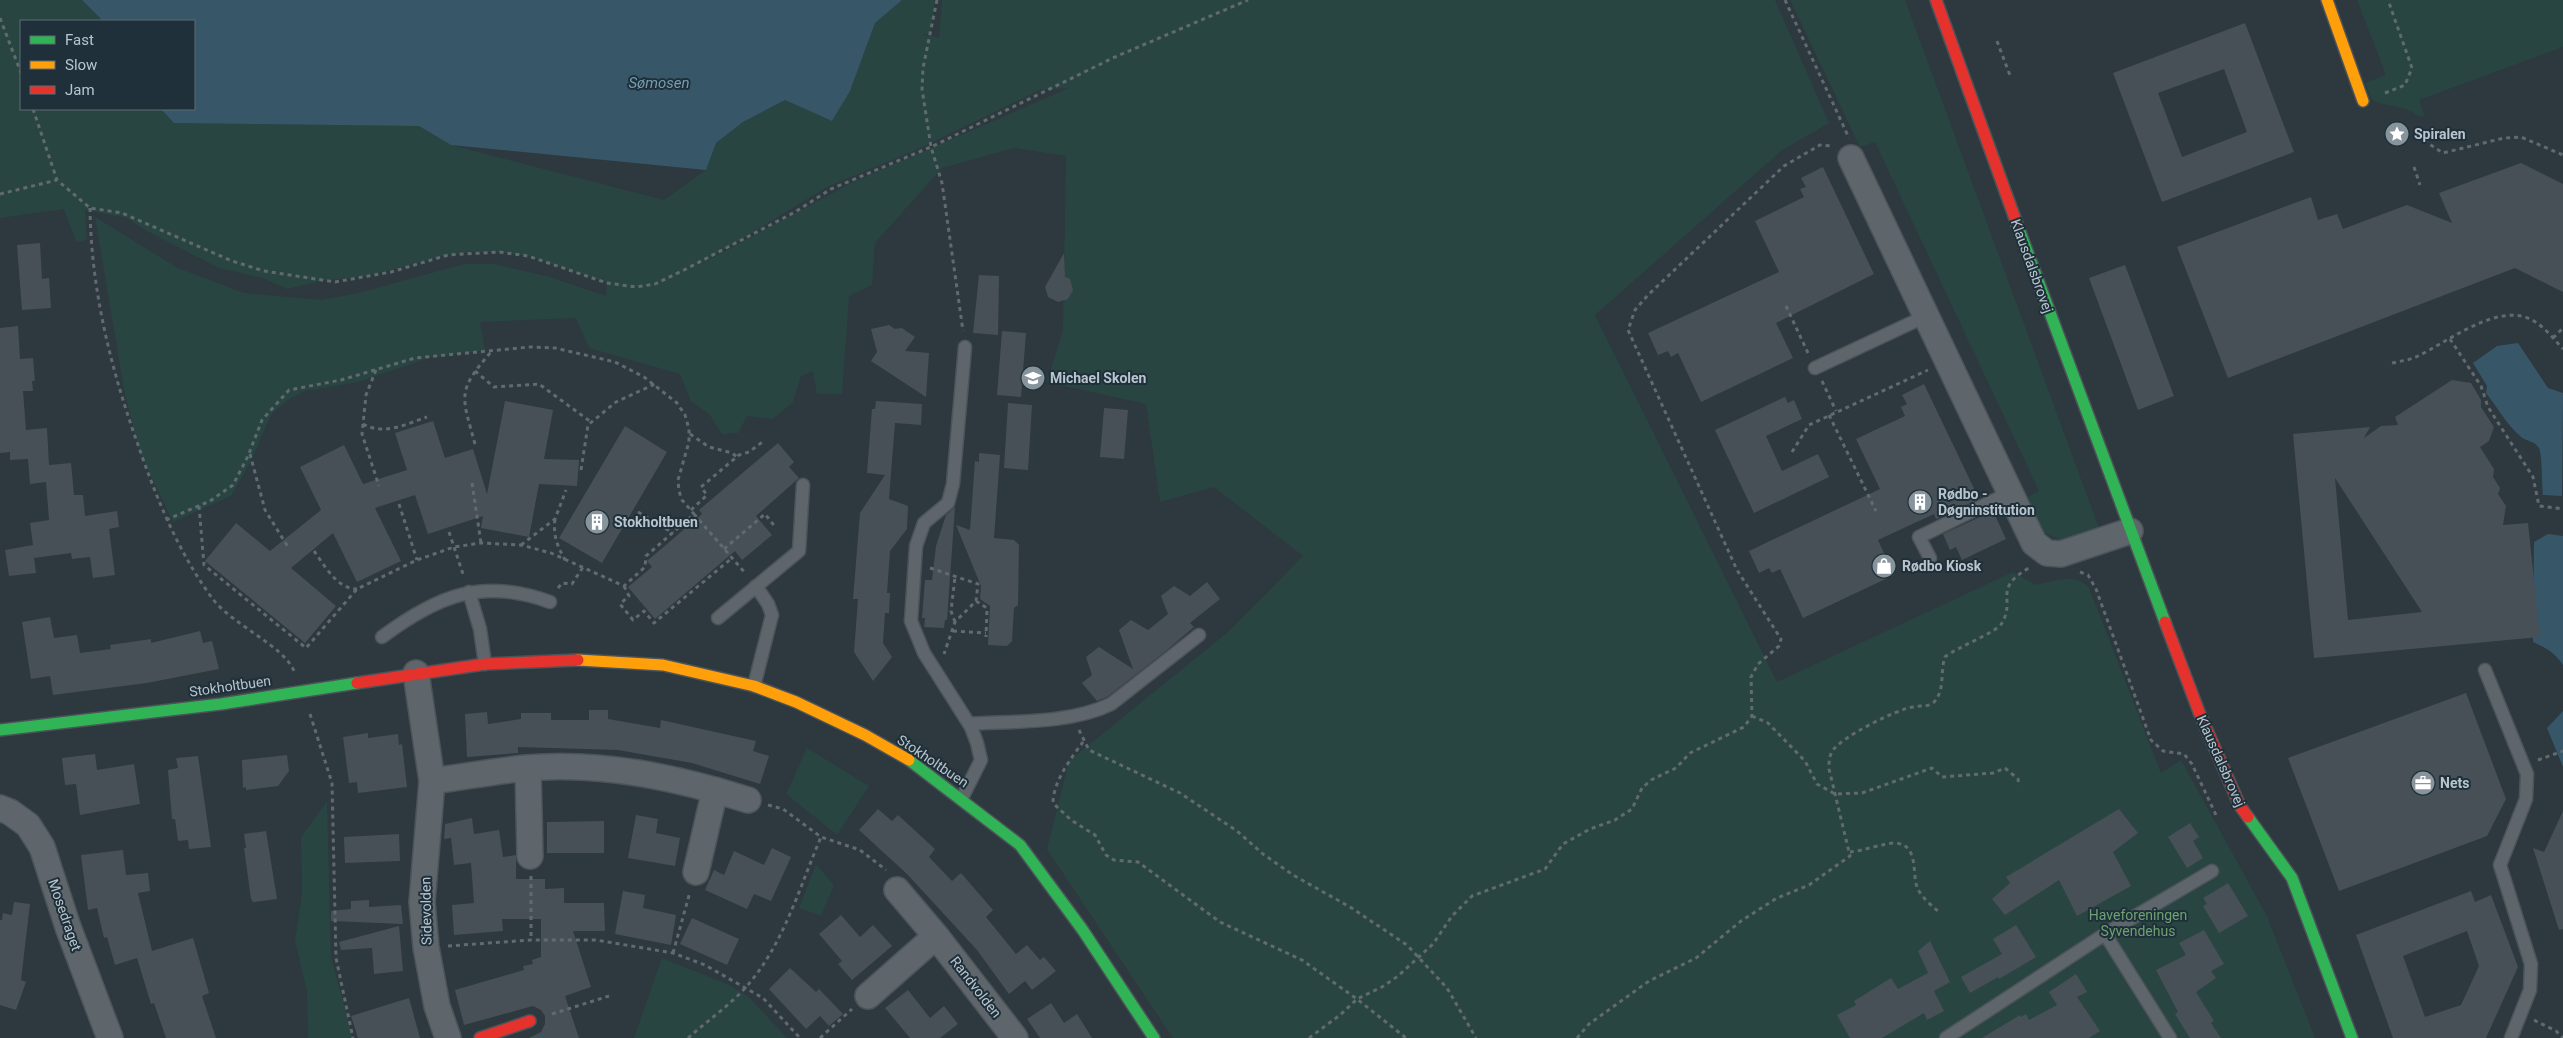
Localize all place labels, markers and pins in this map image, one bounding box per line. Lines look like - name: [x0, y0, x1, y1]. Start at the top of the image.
- place icon: Spiralen: [2384, 121, 2410, 147]
- place label: Spiralen: [2414, 126, 2466, 142]
- school or university icon: Michael Skolen: [1020, 365, 1046, 391]
- place label: Michael Skolen: [1050, 370, 1147, 386]
- place label: Rødbo - Døgninstitution: [1938, 486, 2035, 518]
- building icon: Rødbo - Døgninstitution: [1907, 489, 1933, 515]
- building icon: Stokholtbuen: [584, 509, 610, 535]
- place label: Stokholtbuen: [614, 514, 698, 530]
- shop icon: Rødbo Kiosk: [1871, 553, 1897, 579]
- place label: Rødbo Kiosk: [1902, 558, 1982, 574]
- office icon: Nets: [2410, 770, 2436, 796]
- place label: Nets: [2440, 775, 2469, 791]

